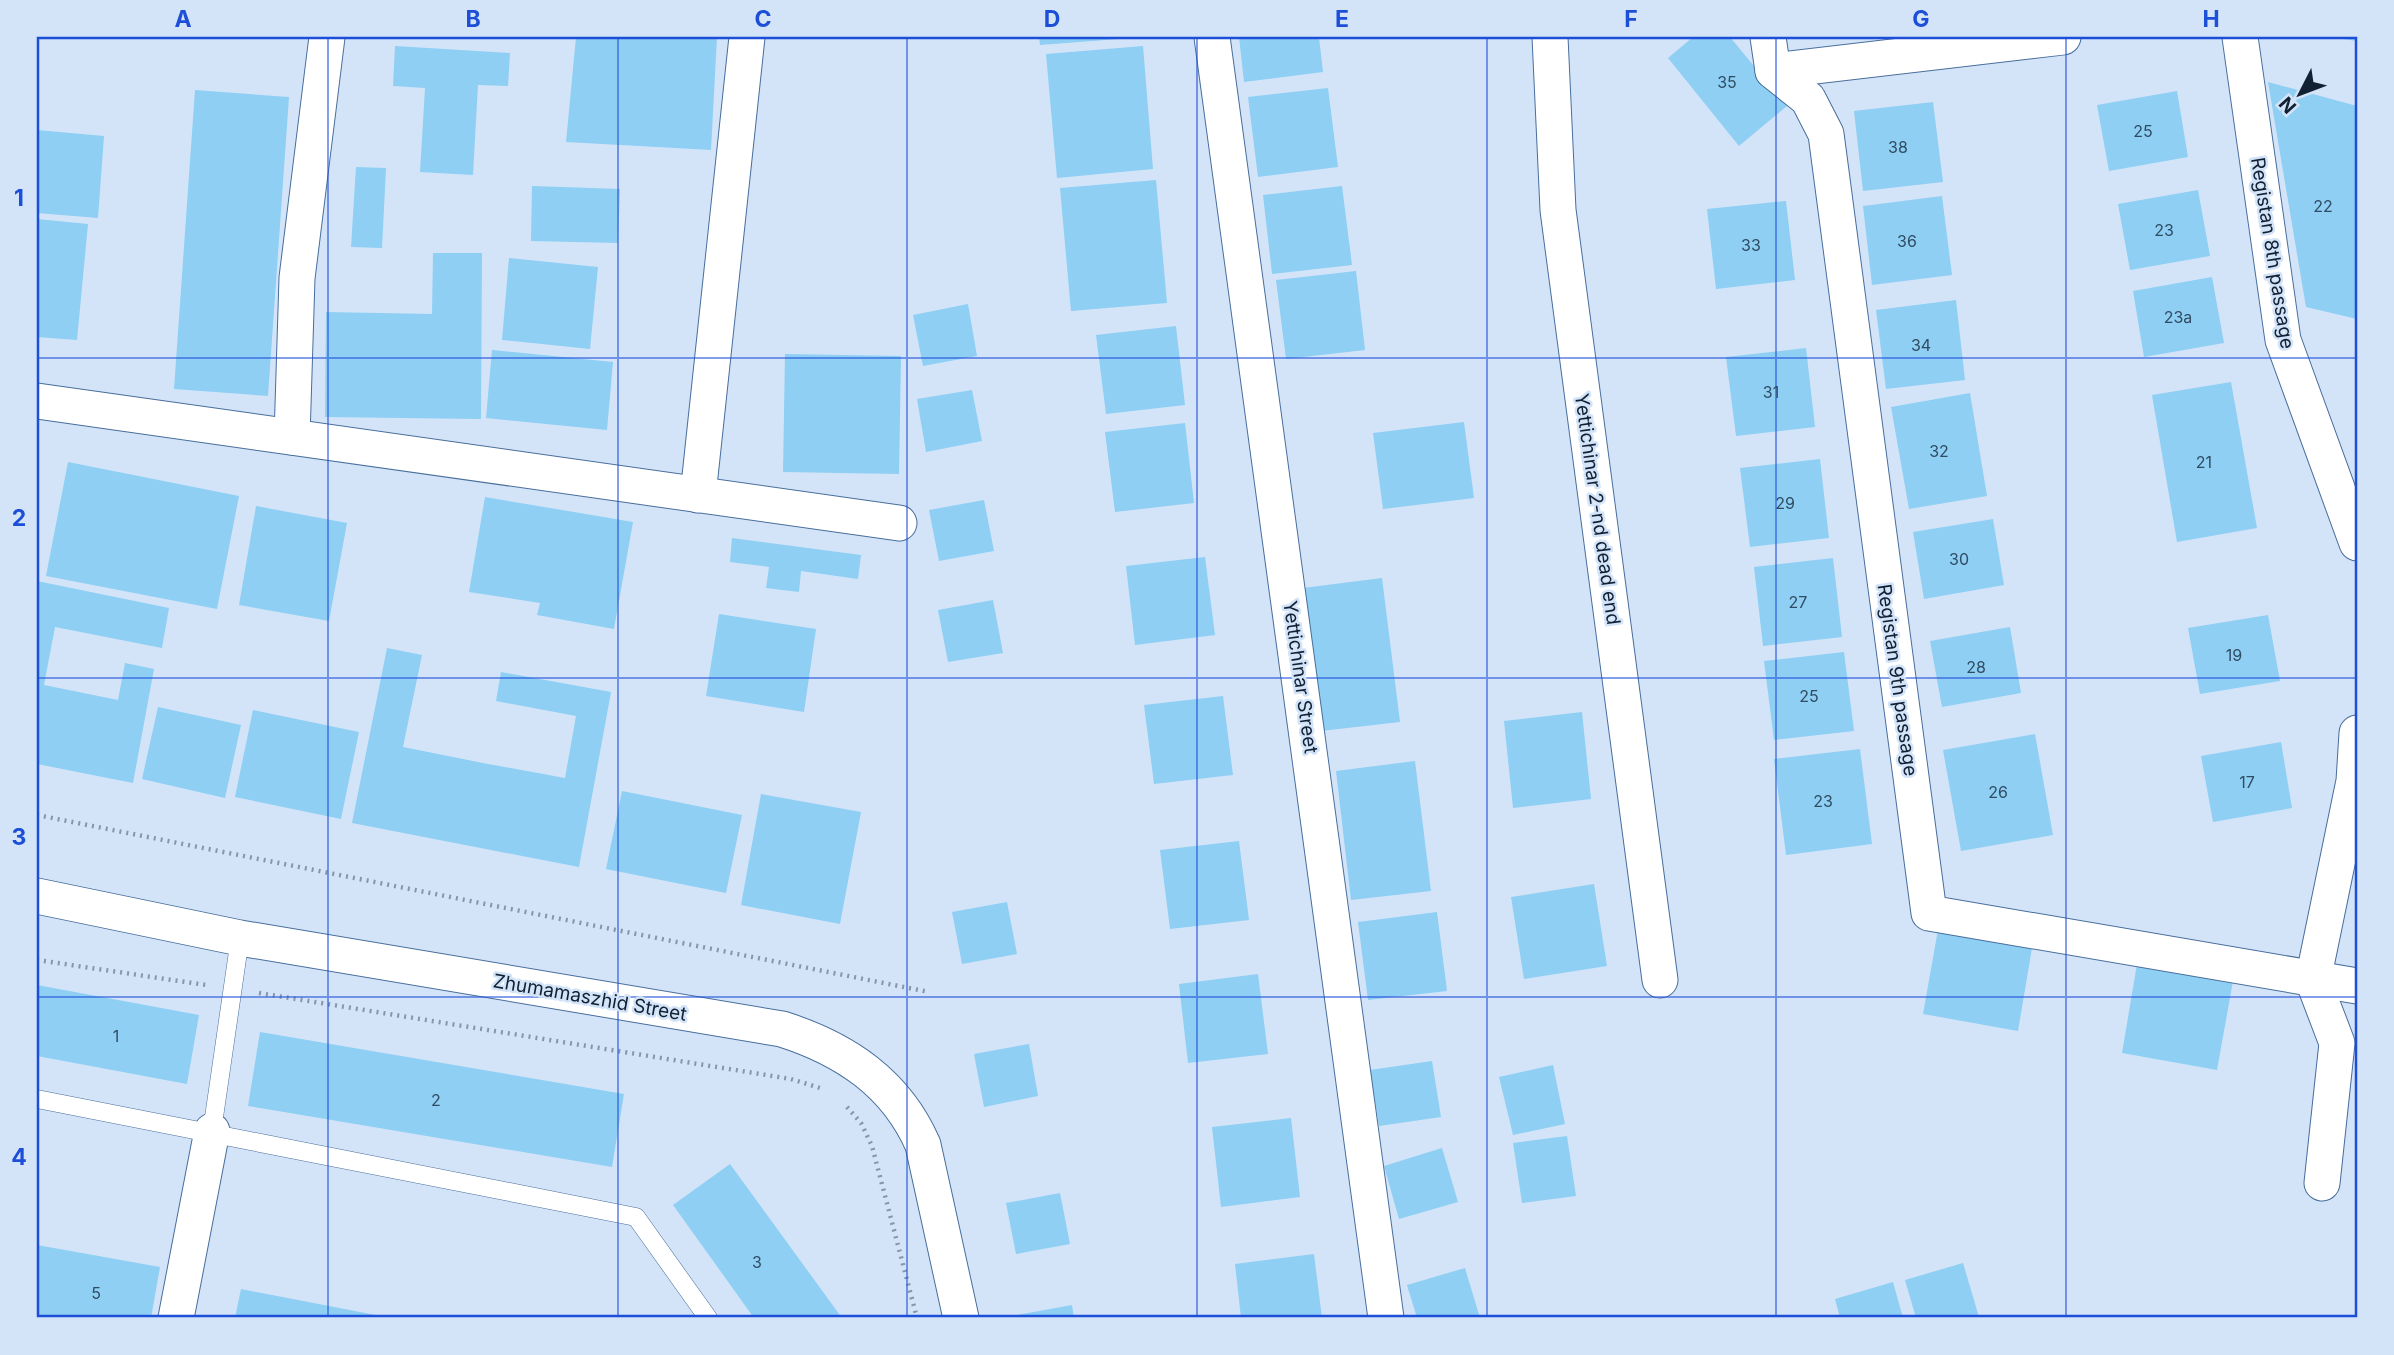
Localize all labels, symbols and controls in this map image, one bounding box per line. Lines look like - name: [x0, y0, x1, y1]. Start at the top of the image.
- text: A: [174, 5, 192, 33]
- text: B: [465, 5, 481, 33]
- text: C: [754, 5, 772, 33]
- text: D: [1044, 5, 1060, 33]
- text: E: [1335, 5, 1349, 33]
- text: F: [1624, 5, 1638, 33]
- text: G: [1912, 5, 1930, 33]
- text: H: [2202, 5, 2220, 33]
- north arrow: [2264, 60, 2334, 130]
- house number: 35: [1717, 72, 1737, 92]
- text: N: [2274, 92, 2301, 118]
- house number: 25: [2133, 121, 2153, 141]
- house number: 38: [1888, 137, 1908, 157]
- street label: Registan 8th passage: [2246, 156, 2299, 350]
- text: 1: [14, 184, 24, 212]
- house number: 22: [2313, 196, 2333, 216]
- house number: 23: [2154, 220, 2174, 240]
- house number: 36: [1897, 231, 1917, 251]
- house number: 33: [1741, 235, 1761, 255]
- house number: 23a: [2164, 307, 2192, 327]
- house number: 34: [1911, 335, 1931, 355]
- house number: 31: [1763, 382, 1779, 402]
- street label: Yettichinаr 2-nd dead end: [1570, 392, 1625, 626]
- house number: 32: [1929, 441, 1949, 461]
- house number: 21: [2196, 452, 2212, 472]
- house number: 29: [1775, 493, 1795, 513]
- text: 2: [12, 504, 26, 532]
- house number: 30: [1949, 549, 1969, 569]
- street label: Registan 9th passage: [1873, 583, 1922, 778]
- house number: 27: [1789, 592, 1807, 612]
- street label: Yettichinаr Street: [1278, 599, 1323, 755]
- house number: 19: [2226, 645, 2242, 665]
- house number: 28: [1966, 657, 1986, 677]
- house number: 25: [1799, 686, 1819, 706]
- house number: 17: [2239, 772, 2255, 792]
- house number: 26: [1988, 782, 2008, 802]
- house number: 23: [1813, 791, 1833, 811]
- text: 3: [12, 823, 26, 851]
- street label: Zhumamaszhid Street: [491, 969, 688, 1026]
- house number: 1: [113, 1026, 119, 1046]
- house number: 2: [431, 1090, 441, 1110]
- text: 4: [11, 1143, 27, 1171]
- house number: 3: [752, 1252, 762, 1272]
- house number: 5: [91, 1283, 101, 1303]

